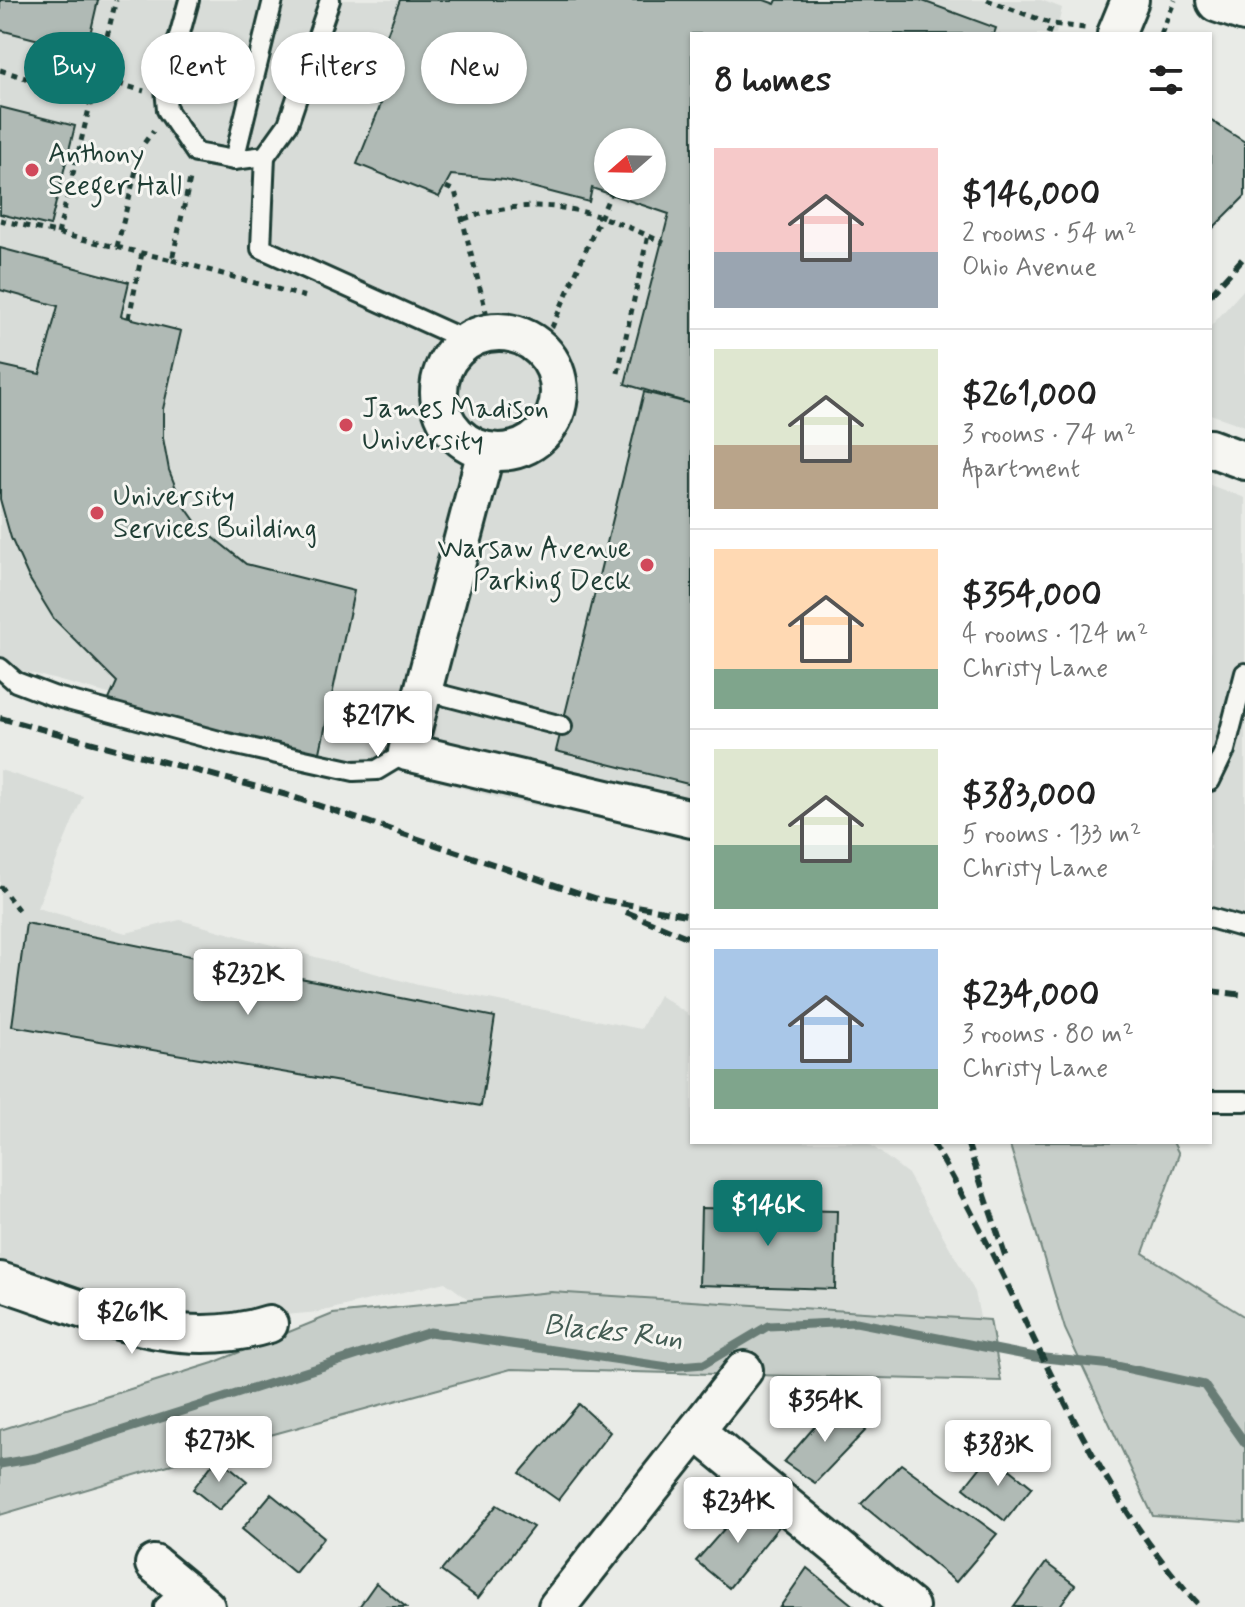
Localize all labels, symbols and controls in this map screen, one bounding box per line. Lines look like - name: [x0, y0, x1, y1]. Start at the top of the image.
- chip: Buy: [24, 32, 125, 104]
- chip: Rent: [141, 32, 255, 104]
- chip: Filters: [271, 32, 405, 104]
- chip: New: [421, 32, 527, 104]
- text: 8 homes: [714, 58, 831, 103]
- icon: filters: [1144, 58, 1188, 102]
- north arrow: [594, 128, 666, 200]
- map controls: [594, 128, 666, 200]
- place label: Anthony Seeger Hall: [48, 136, 182, 208]
- marker: Anthony Seeger Hall: [23, 161, 41, 179]
- text: $146,000: [962, 172, 1100, 217]
- icon: home: [778, 180, 874, 276]
- text: 2 rooms · 54 m²: [962, 217, 1137, 251]
- text: Ohio Avenue: [962, 251, 1097, 285]
- text: $261,000: [962, 373, 1097, 418]
- icon: home: [778, 381, 874, 477]
- place label: James Madison University: [362, 391, 549, 460]
- marker: James Madison University: [337, 416, 355, 434]
- text: 3 rooms · 74 m²: [962, 418, 1136, 452]
- text: Apartment: [962, 452, 1080, 486]
- place label: University Services Building: [113, 479, 317, 548]
- marker: University Services Building: [88, 504, 106, 522]
- place label: Warsaw Avenue Parking Deck: [437, 531, 631, 603]
- marker: Warsaw Avenue Parking Deck: [638, 556, 656, 574]
- text: $354,000: [962, 573, 1102, 618]
- icon: home: [778, 581, 874, 677]
- text: 4 rooms · 124 m²: [962, 618, 1148, 652]
- text: Christy Lane: [962, 652, 1108, 686]
- pin: $217K: [322, 691, 434, 759]
- text: $217K: [342, 700, 414, 734]
- text: $383,000: [962, 773, 1096, 818]
- icon: home: [778, 781, 874, 877]
- text: 5 rooms · 133 m²: [962, 818, 1141, 852]
- text: Christy Lane: [962, 852, 1108, 886]
- pin: $232K: [192, 949, 304, 1017]
- text: $232K: [212, 958, 284, 992]
- text: $234,000: [962, 973, 1099, 1018]
- icon: home: [778, 981, 874, 1077]
- text: 3 rooms · 80 m²: [962, 1018, 1134, 1052]
- text: Christy Lane: [962, 1052, 1108, 1086]
- pin: $146K: [712, 1180, 824, 1248]
- text: $146K: [731, 1189, 805, 1223]
- pin: $261K: [76, 1288, 188, 1356]
- text: $261K: [97, 1297, 167, 1331]
- water label: Blacks Run: [541, 1305, 685, 1359]
- pin: $354K: [769, 1376, 881, 1444]
- text: $354K: [788, 1385, 862, 1419]
- pin: $273K: [163, 1416, 275, 1484]
- pin: $383K: [942, 1420, 1054, 1488]
- text: $273K: [184, 1425, 254, 1459]
- text: $383K: [963, 1429, 1033, 1463]
- pin: $234K: [682, 1477, 794, 1545]
- text: $234K: [702, 1486, 774, 1520]

